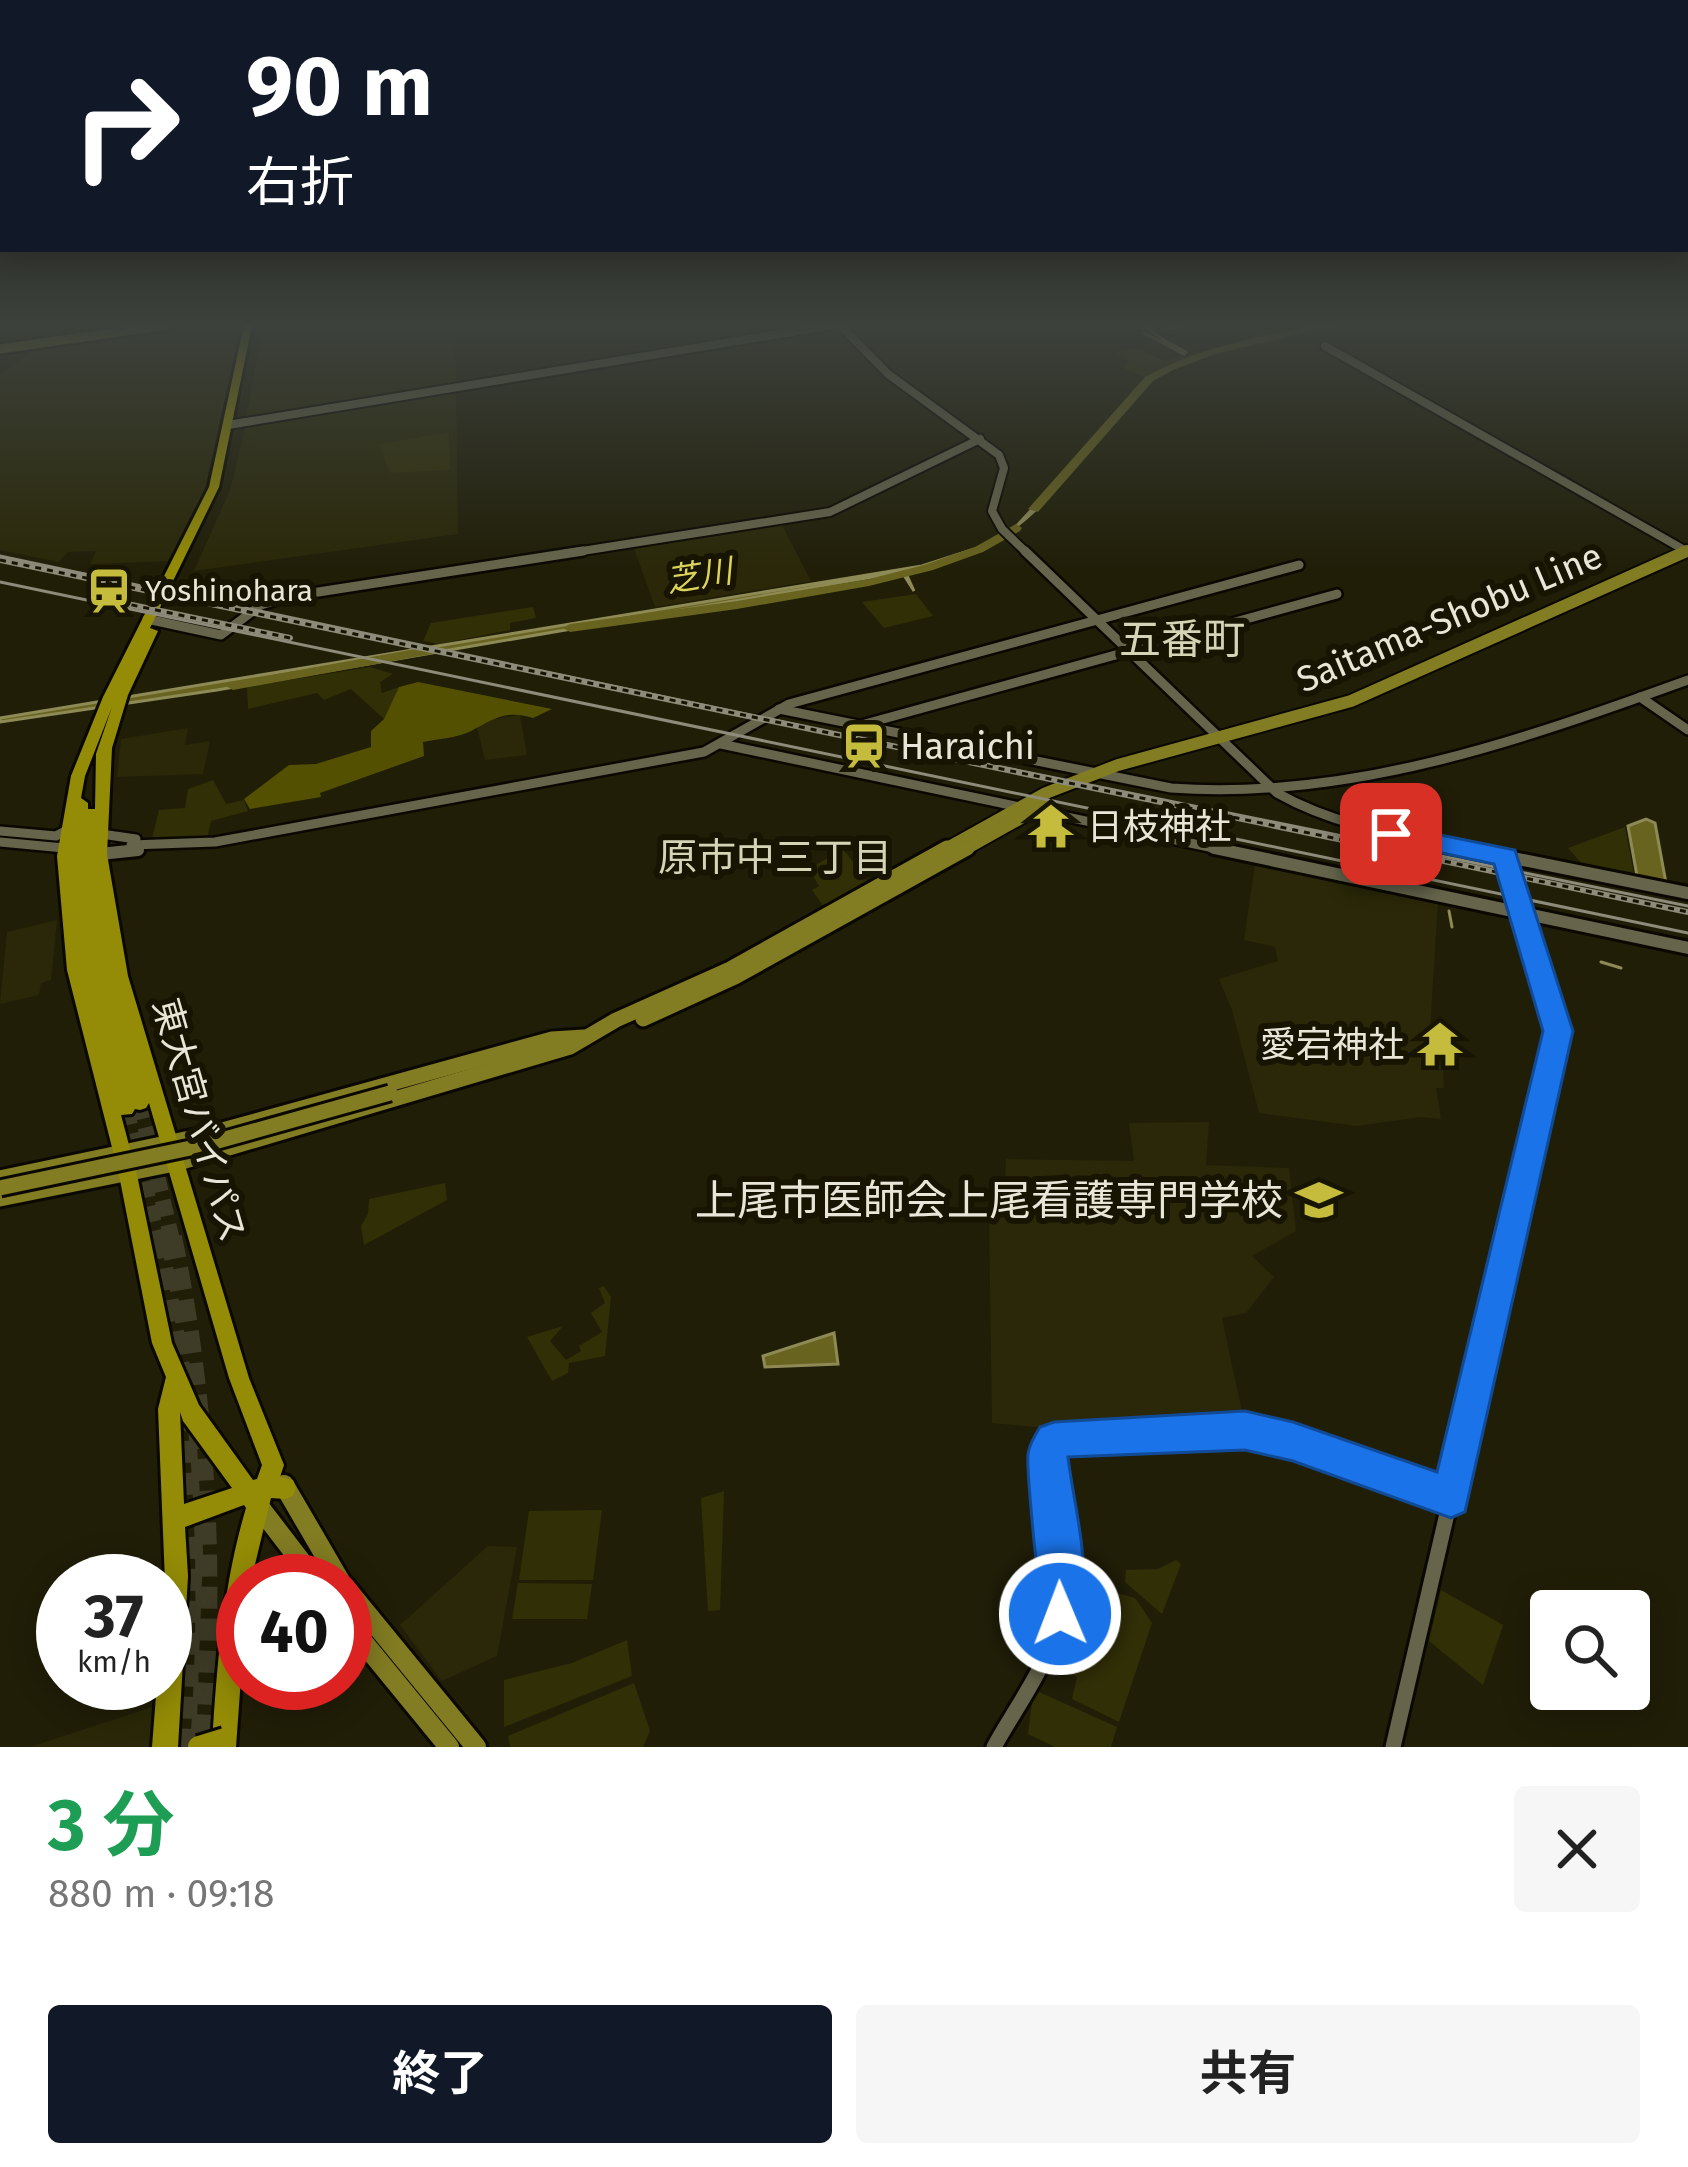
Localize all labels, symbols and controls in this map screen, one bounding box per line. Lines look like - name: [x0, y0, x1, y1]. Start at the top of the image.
- text: 90 m: [246, 36, 433, 137]
- icon: right: [48, 48, 204, 204]
- text: 右折: [246, 151, 354, 215]
- street label: Saitama-Shobu Line: [1290, 534, 1609, 702]
- water label: 芝川: [663, 551, 738, 601]
- station icon: Yoshinohara: [84, 566, 134, 616]
- place label: Yoshinohara: [145, 573, 313, 609]
- district label: 五番町: [1119, 615, 1245, 665]
- station icon: Haraichi: [839, 721, 889, 771]
- place label: Haraichi: [900, 725, 1035, 769]
- pin: [1340, 783, 1442, 885]
- temple icon: 日枝神社: [1026, 801, 1076, 851]
- icon: arrive: [1358, 801, 1424, 867]
- place label: 日枝神社: [1087, 805, 1231, 849]
- district label: 原市中三丁目: [658, 835, 892, 881]
- street label: 東大宮バイパス: [143, 993, 255, 1247]
- temple icon: 愛宕神社: [1415, 1019, 1465, 1069]
- place label: 愛宕神社: [1260, 1023, 1404, 1067]
- school or university icon: 上尾市医師会上尾看護専門学校: [1294, 1175, 1344, 1225]
- place label: 上尾市医師会上尾看護専門学校: [695, 1176, 1283, 1226]
- position arrow: [997, 1551, 1123, 1677]
- speed limit sign: 40: [216, 1554, 372, 1710]
- text: 37: [85, 1581, 143, 1653]
- map controls: [1530, 1590, 1650, 1710]
- button: search: [1530, 1590, 1650, 1710]
- text: km/h: [77, 1644, 151, 1680]
- text: 3 分: [48, 1783, 175, 1869]
- button: close: [1514, 1786, 1640, 1912]
- text: 880 m · 09:18: [48, 1871, 275, 1917]
- button: 終了: [48, 2005, 832, 2143]
- button: 共有: [856, 2005, 1640, 2143]

